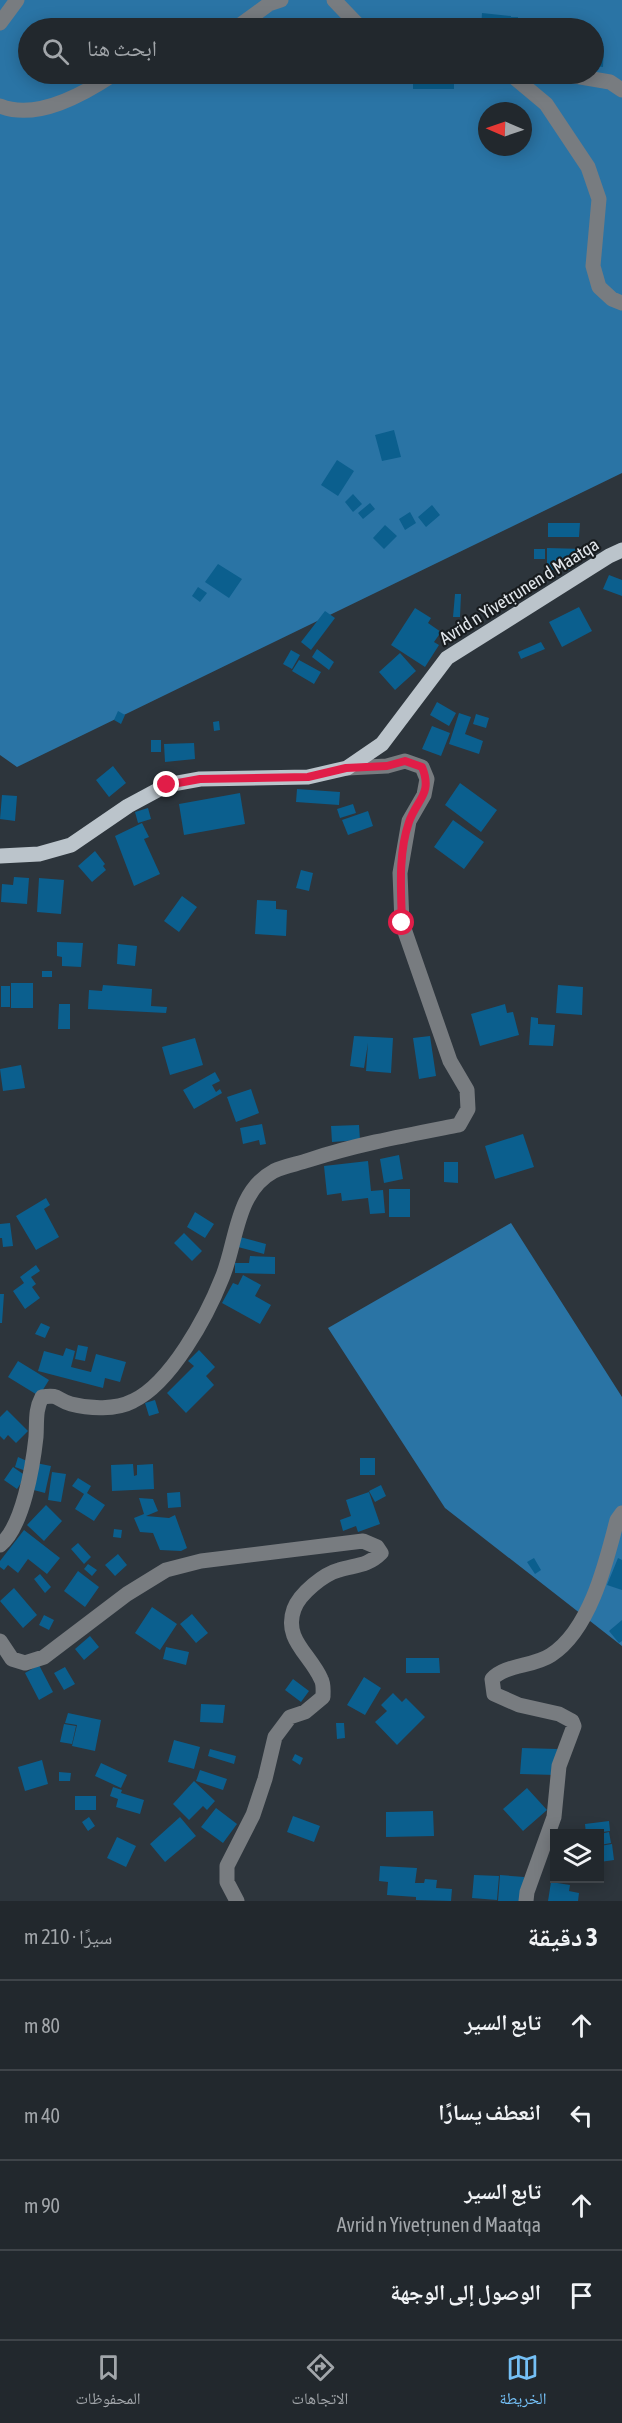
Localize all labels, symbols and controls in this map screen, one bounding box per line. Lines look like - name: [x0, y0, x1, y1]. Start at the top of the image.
- search box: [18, 18, 604, 84]
- icon: search: [39, 35, 72, 68]
- text: ابحث هنا: [87, 35, 157, 61]
- north arrow: [478, 102, 532, 156]
- street label: Avrid n Yivetṛunen d Maatqa: [435, 533, 603, 649]
- route end: [153, 771, 179, 797]
- route start: [388, 909, 414, 935]
- map controls: [550, 1829, 604, 1883]
- button: layers: [550, 1829, 604, 1883]
- text: 3 دقيقة: [528, 1922, 598, 1952]
- text: سيرًا · 210 m: [24, 1925, 112, 1948]
- text: تابع السير: [465, 2009, 541, 2035]
- icon: ahead: [565, 2009, 598, 2042]
- text: 80 m: [24, 2014, 60, 2037]
- text: انعطف يسارًا: [438, 2099, 541, 2125]
- icon: left: [565, 2099, 598, 2132]
- text: 40 m: [24, 2104, 60, 2127]
- text: تابع السير: [465, 2178, 541, 2204]
- icon: ahead: [565, 2189, 598, 2222]
- text: 90 m: [24, 2194, 60, 2217]
- text: Avrid n Yivetṛunen d Maatqa: [337, 2213, 541, 2236]
- text: الوصول إلى الوجهة: [390, 2279, 541, 2305]
- icon: arrive: [565, 2279, 598, 2312]
- tab: المحفوظات: [76, 2351, 141, 2414]
- tab: الاتجاهات: [292, 2351, 348, 2414]
- tab: الخريطة: [499, 2351, 547, 2414]

